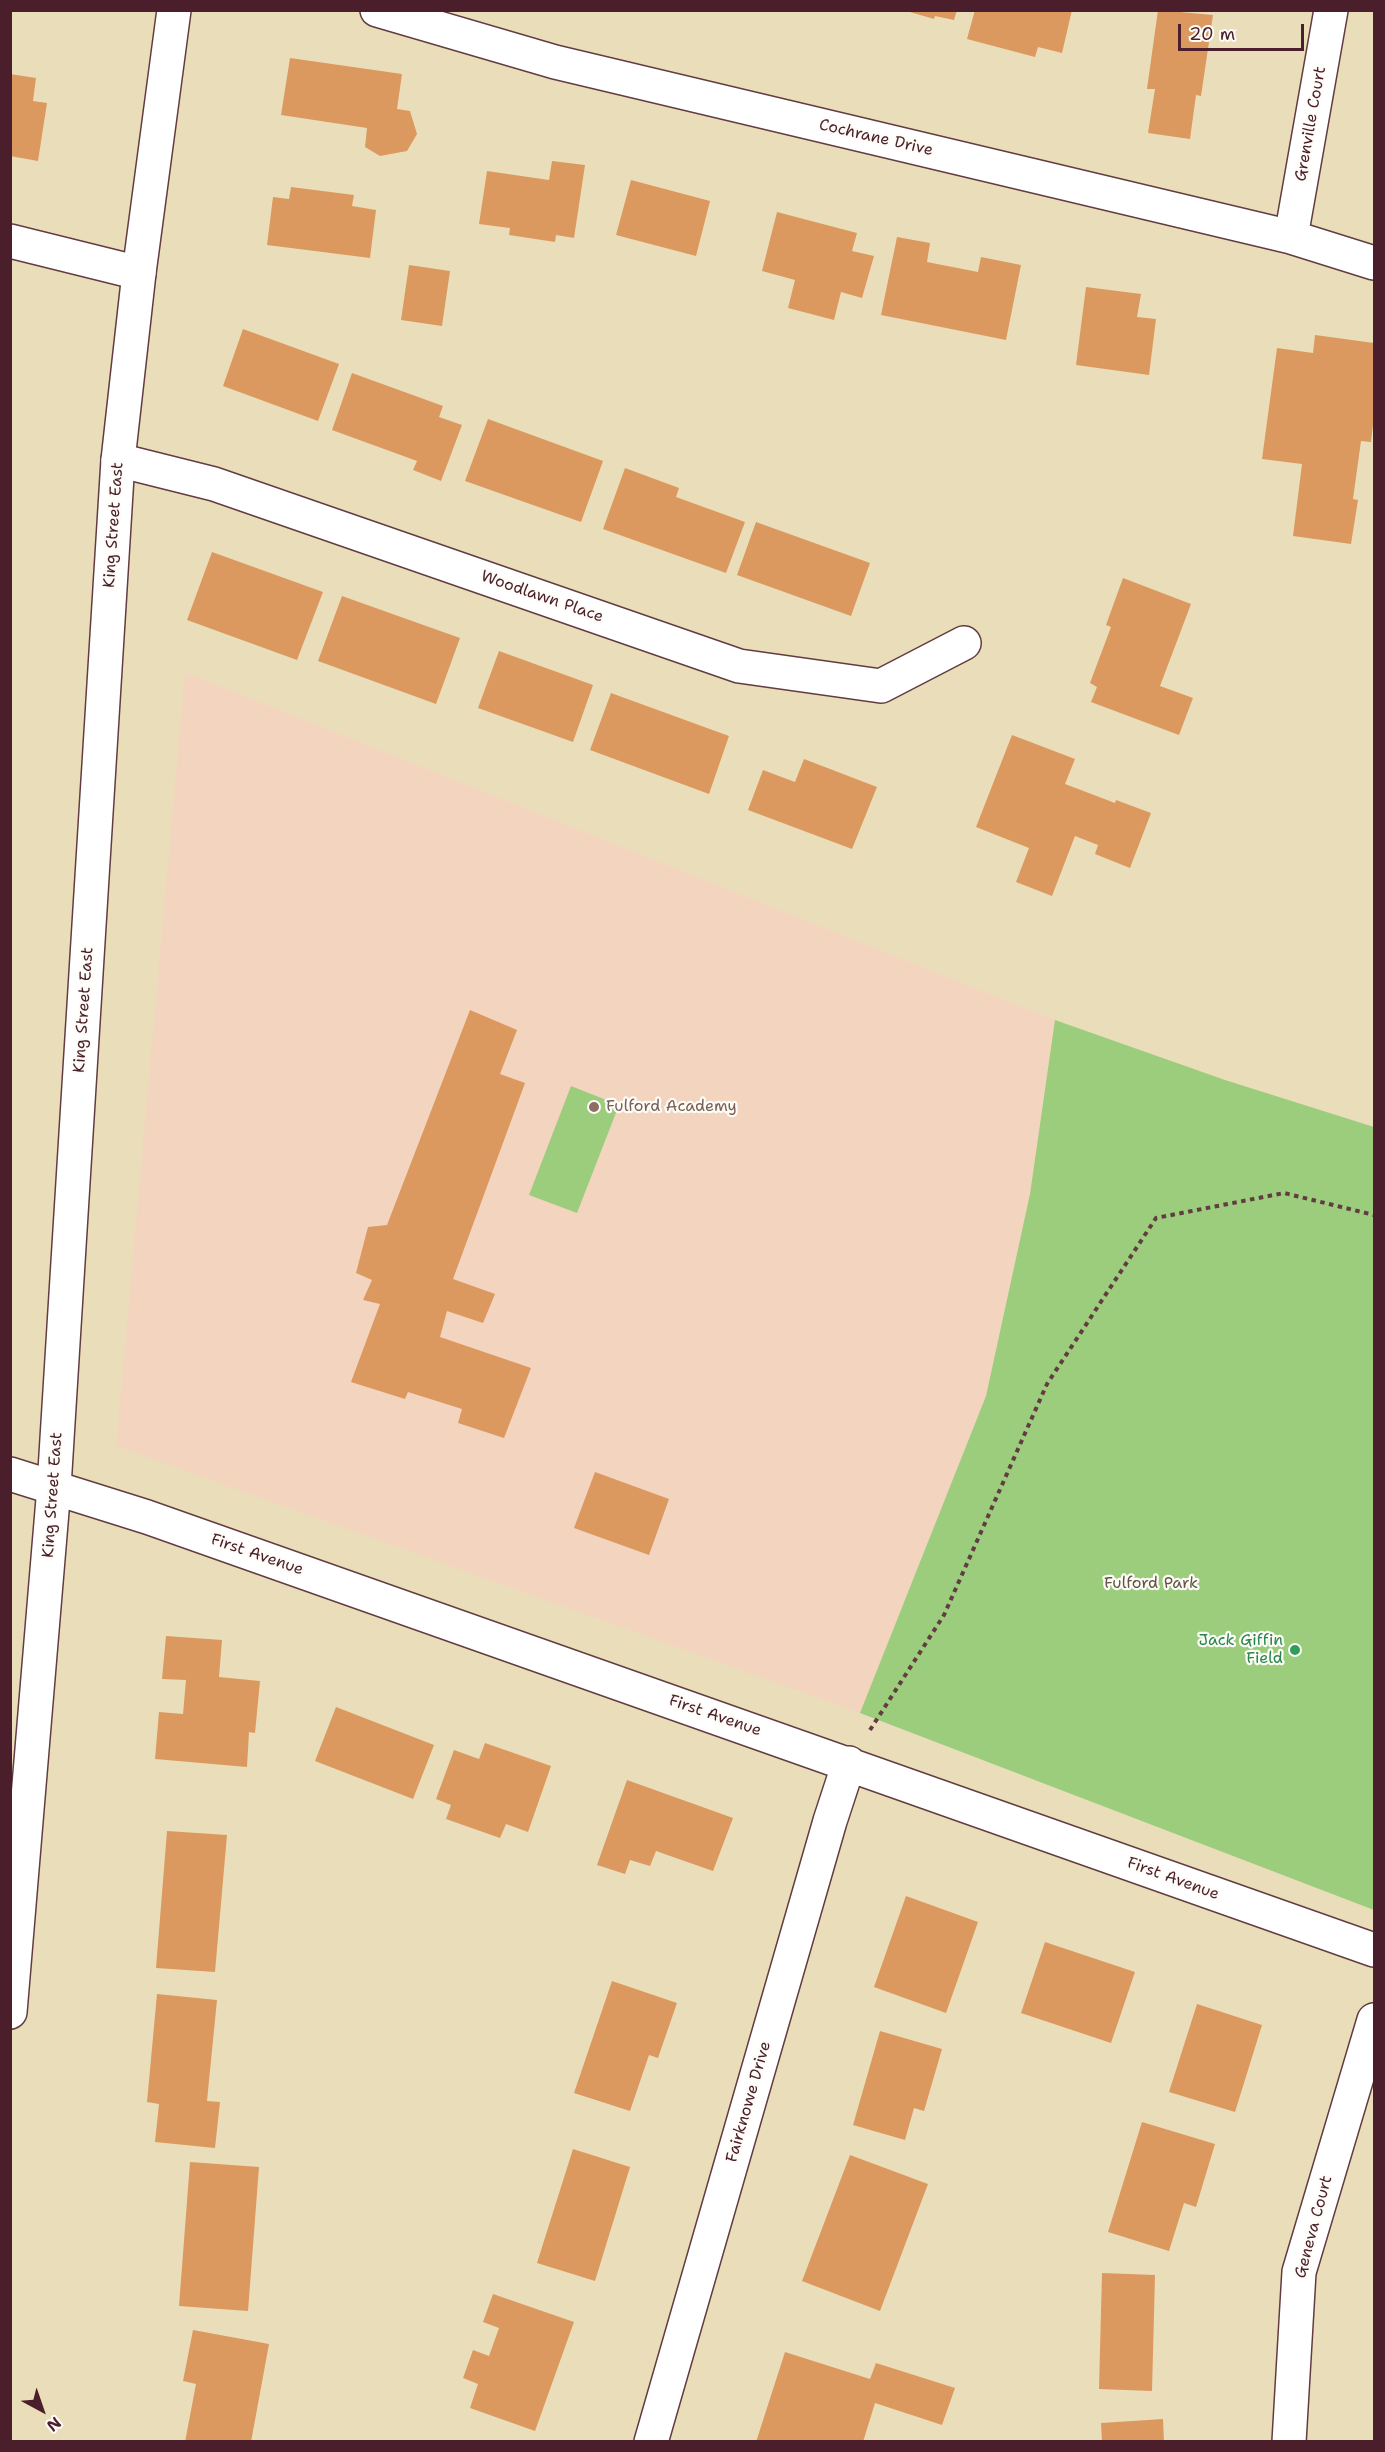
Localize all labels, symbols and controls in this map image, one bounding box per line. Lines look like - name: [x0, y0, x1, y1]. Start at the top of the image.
- scale bar: [1181, 12, 1307, 50]
- text: 20 m: [1189, 22, 1235, 46]
- street label: Grenville Court: [1291, 65, 1331, 183]
- street label: Cochrane Drive: [817, 116, 935, 160]
- street label: King Street East: [100, 461, 128, 589]
- street label: Woodlawn Place: [478, 567, 606, 627]
- street label: King Street East: [70, 946, 98, 1074]
- place label: Fulford Academy: [606, 1097, 737, 1117]
- marker: Fulford Academy: [587, 1100, 601, 1114]
- street label: King Street East: [39, 1431, 67, 1559]
- street label: First Avenue: [208, 1530, 306, 1580]
- park label: Fulford Park: [1104, 1574, 1198, 1594]
- place label: Jack Giffin Field: [1198, 1631, 1283, 1669]
- marker: Jack Giffin Field: [1288, 1643, 1302, 1657]
- street label: First Avenue: [666, 1691, 764, 1741]
- street label: First Avenue: [1124, 1853, 1222, 1905]
- street label: Fairknowe Drive: [723, 2039, 775, 2165]
- street label: Geneva Court: [1291, 2174, 1337, 2280]
- north arrow: [12, 2380, 72, 2440]
- text: N: [42, 2412, 66, 2436]

